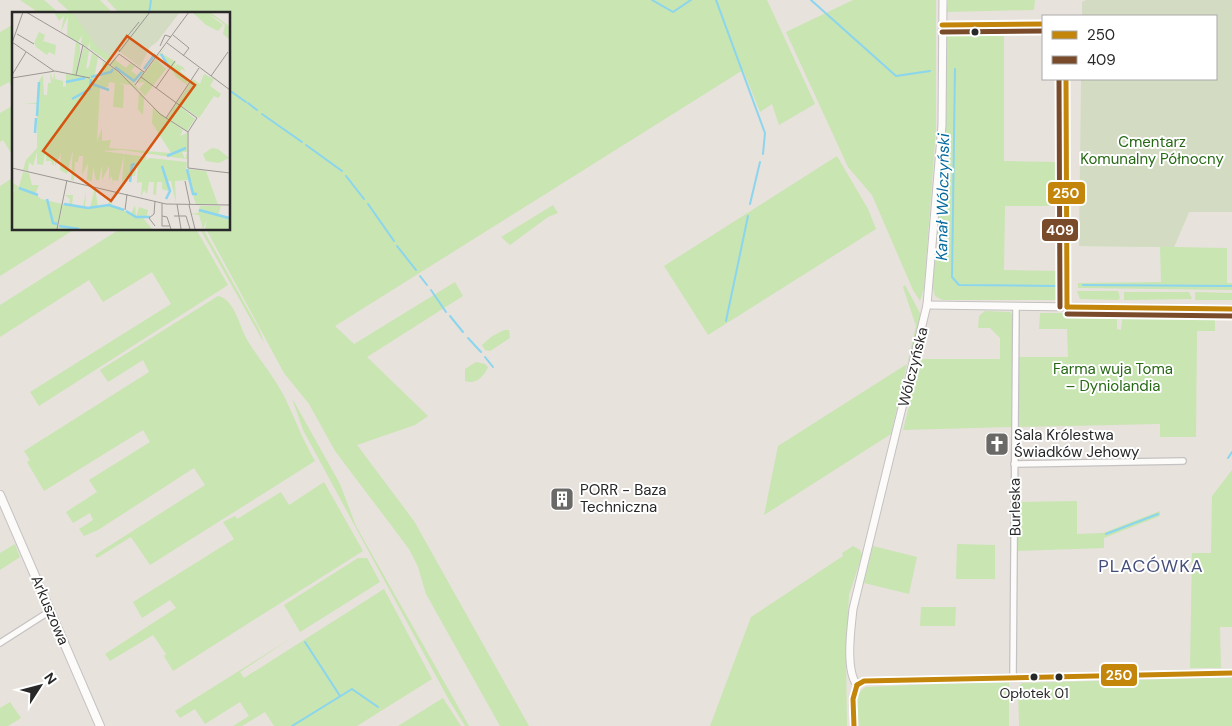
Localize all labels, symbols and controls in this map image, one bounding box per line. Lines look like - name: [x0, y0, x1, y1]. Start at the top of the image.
- inset map: [12, 12, 230, 230]
- legend: [1042, 15, 1217, 80]
- text: 250: [1087, 25, 1115, 45]
- unlabelled marker: [970, 27, 980, 37]
- text: 409: [1087, 50, 1116, 70]
- water label: Kanał Wólczyński: [931, 132, 954, 261]
- park label: Cmentarz Komunalny Północny: [1080, 132, 1225, 169]
- line badge: 250: [1047, 181, 1086, 205]
- text: 250: [1053, 184, 1079, 202]
- line badge: 409: [1041, 218, 1079, 242]
- text: 409: [1046, 221, 1074, 239]
- street label: Wólczyńska: [893, 325, 933, 409]
- park label: Farma wuja Toma – Dyniolandia: [1053, 359, 1173, 396]
- place label: Sala Królestwa Świadków Jehowy: [1014, 425, 1140, 462]
- church icon: Sala Królestwa Świadków Jehowy: [984, 431, 1010, 457]
- street label: Burleska: [1004, 478, 1026, 536]
- place label: PORR - Baza Techniczna: [580, 480, 666, 517]
- building icon: PORR - Baza Techniczna: [549, 486, 575, 512]
- district label: PLACÓWKA: [1098, 554, 1204, 578]
- street label: Arkuszowa: [26, 572, 74, 648]
- north arrow: [15, 661, 65, 711]
- line badge: 250: [1100, 663, 1138, 687]
- text: 250: [1106, 666, 1132, 684]
- text: N: [40, 669, 61, 688]
- marker: Opłotek 01: [1029, 672, 1039, 682]
- unlabelled marker: [1054, 672, 1064, 682]
- place label: Opłotek 01: [999, 684, 1069, 702]

